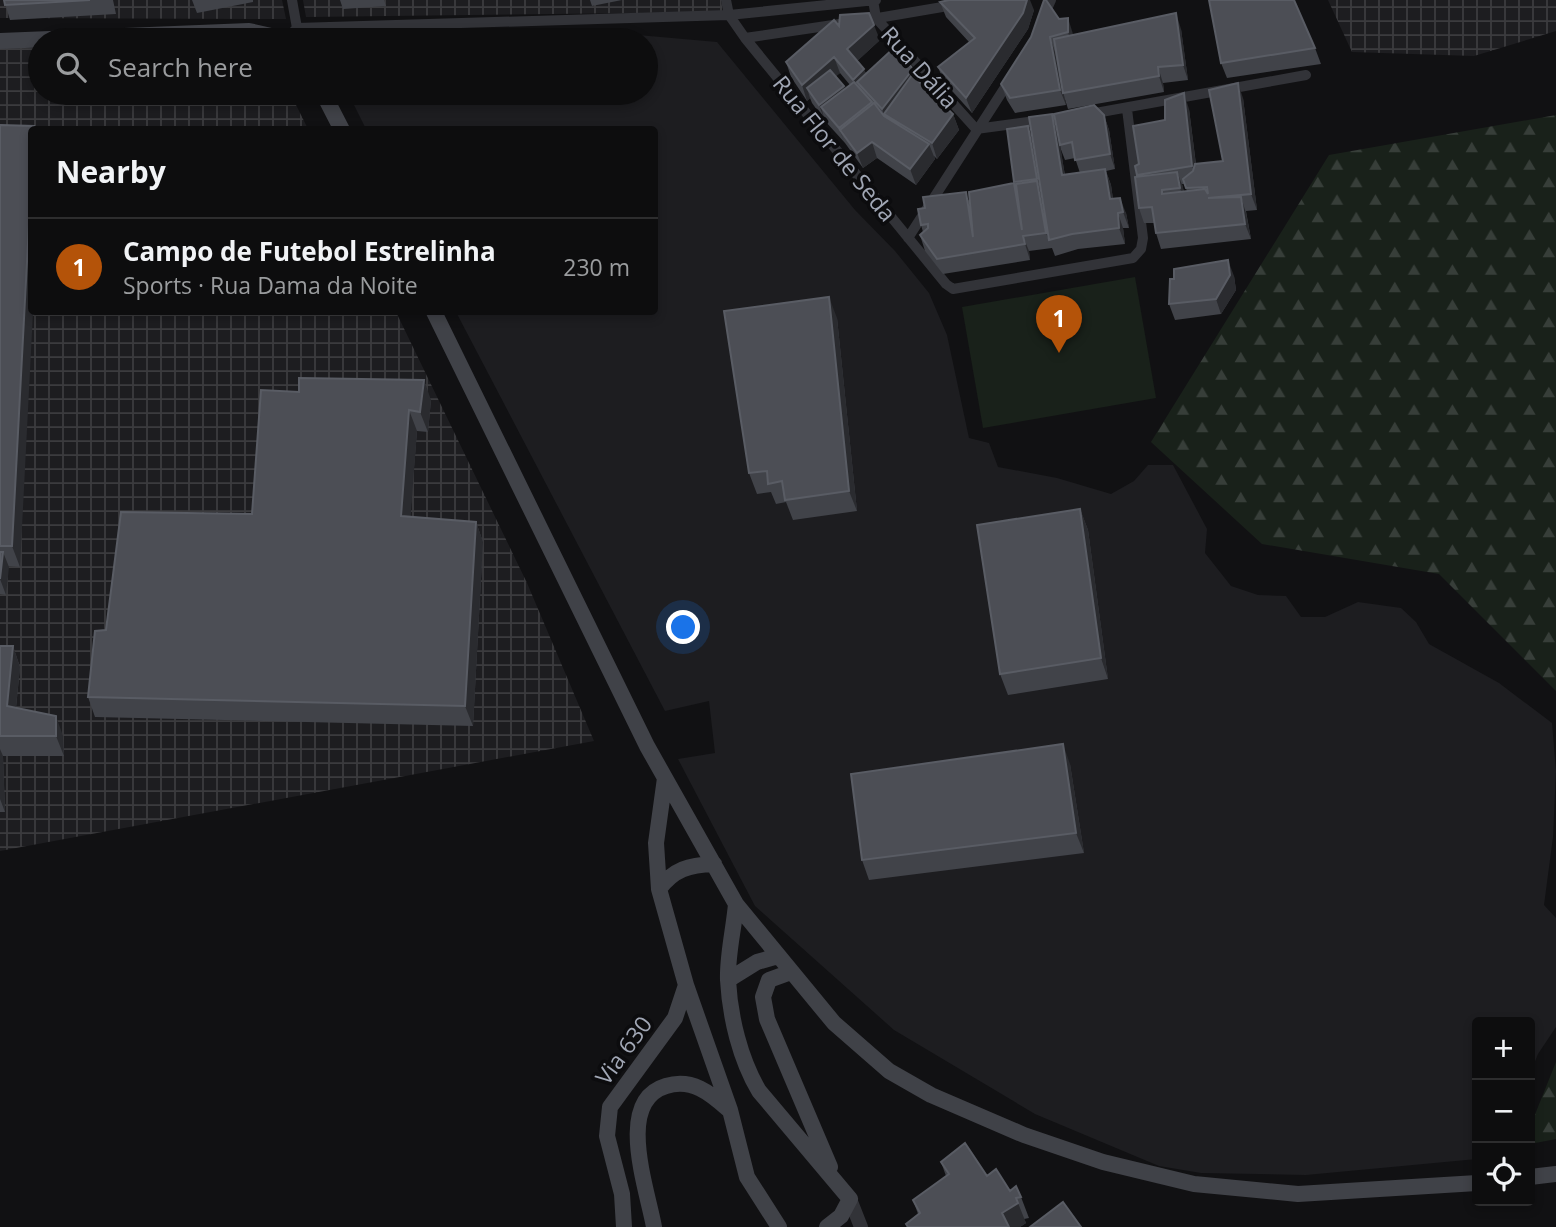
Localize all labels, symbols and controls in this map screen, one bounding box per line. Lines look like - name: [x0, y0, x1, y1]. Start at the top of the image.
- street label: Rua Dália: [874, 19, 966, 115]
- search box: [28, 28, 658, 105]
- icon: search: [52, 48, 90, 86]
- text: Search here: [108, 49, 253, 85]
- street label: Rua Flor de Seda: [766, 68, 904, 228]
- text: Nearby: [56, 151, 166, 192]
- text: Campo de Futebol Estrelinha: [123, 233, 496, 269]
- text: 1: [72, 251, 86, 283]
- text: 230 m: [563, 251, 630, 283]
- text: Sports · Rua Dama da Noite: [123, 269, 418, 301]
- pin: 1: [1036, 295, 1082, 353]
- your location: [666, 610, 700, 644]
- street label: Via 630: [587, 1009, 659, 1091]
- map controls: [1472, 1017, 1535, 1206]
- button: +: [1472, 1017, 1535, 1080]
- button: −: [1472, 1080, 1535, 1143]
- button: locate: [1472, 1143, 1535, 1206]

